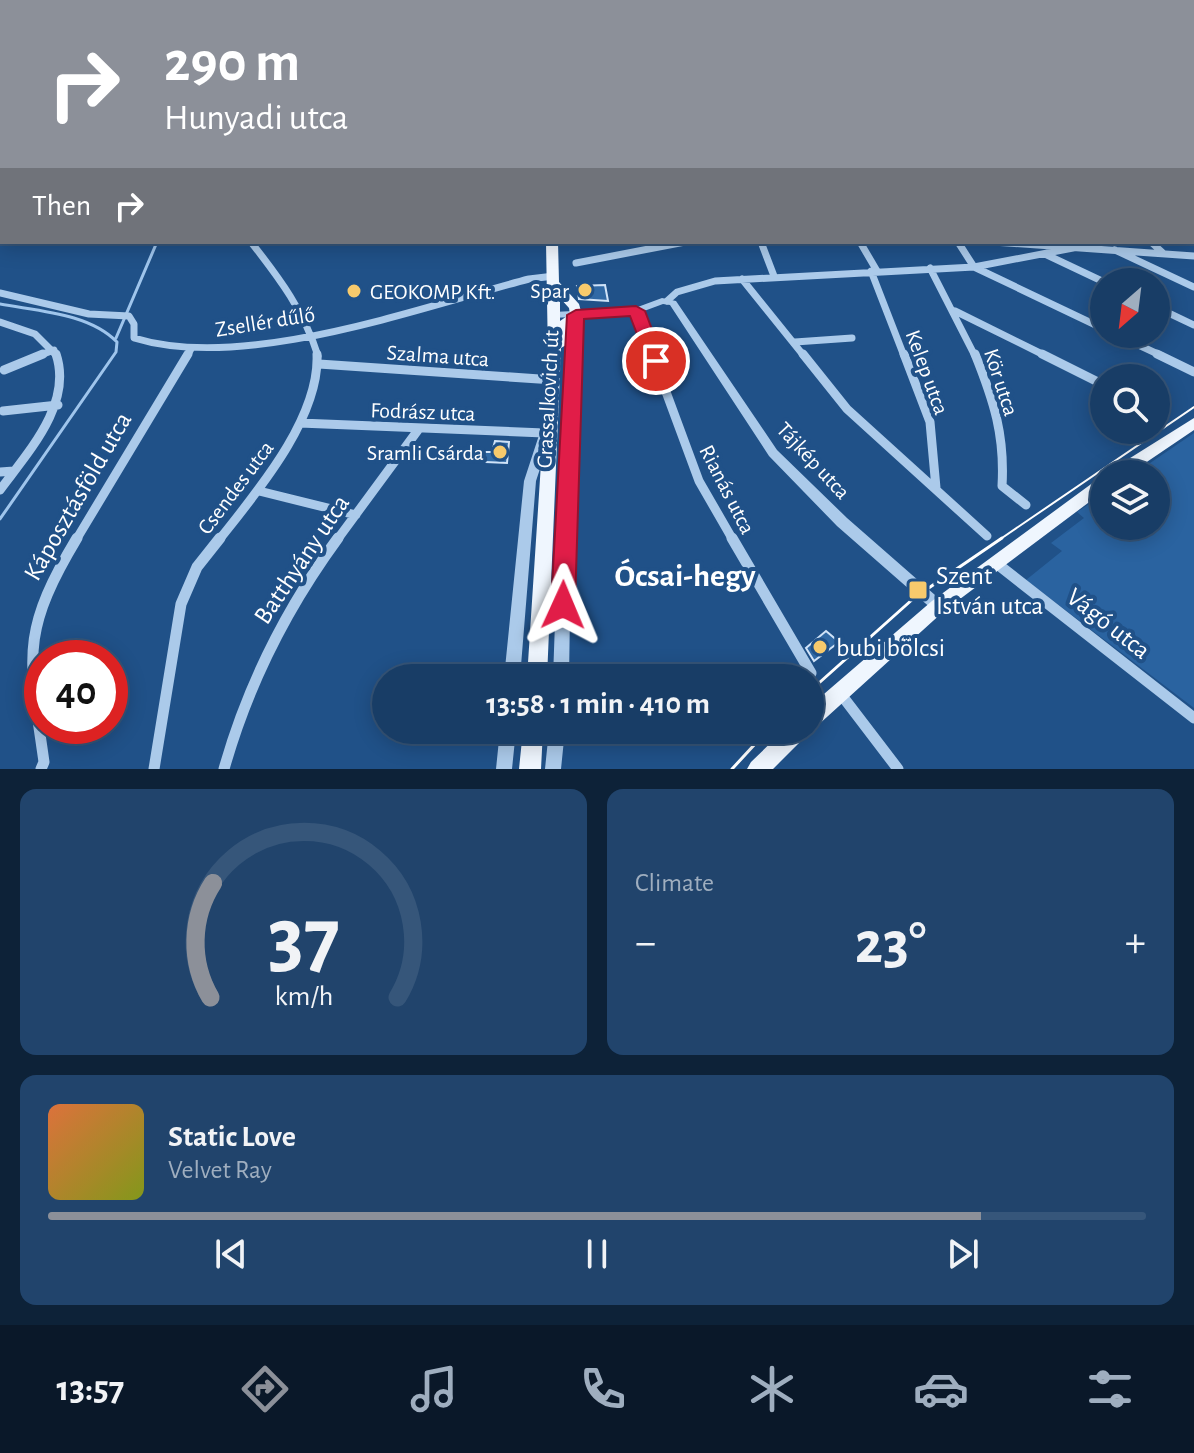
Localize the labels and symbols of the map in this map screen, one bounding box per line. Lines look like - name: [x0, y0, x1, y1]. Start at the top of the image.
- north arrow: [1090, 268, 1170, 348]
- place label: Spar: [530, 280, 569, 302]
- place label: GEOKOMP Kft.: [370, 281, 496, 303]
- marker: Spar: [576, 281, 594, 299]
- marker: GEOKOMP Kft.: [345, 282, 363, 300]
- street label: Zsellér dűlő: [214, 303, 317, 341]
- pin: [622, 327, 690, 395]
- street label: Kelep utca: [902, 327, 953, 418]
- street label: Grassalkovich út: [533, 329, 563, 469]
- street label: Szalma utca: [386, 341, 490, 371]
- street label: Kör utca: [980, 346, 1022, 419]
- street label: Fodrász utca: [370, 399, 476, 425]
- street label: Káposztásföld utca: [19, 408, 137, 585]
- street label: Tájkép utca: [772, 418, 854, 503]
- street label: Csendes utca: [194, 437, 278, 538]
- street label: Rianás utca: [695, 441, 759, 538]
- place label: Sramli Csárda: [367, 442, 484, 464]
- marker: Sramli Csárda: [491, 443, 509, 461]
- street label: Batthyány utca: [249, 490, 354, 629]
- district label: Ócsai-hegy: [615, 558, 756, 592]
- position arrow: [521, 563, 605, 647]
- place label: Szent István utca: [936, 563, 1043, 619]
- marker: Szent István utca: [907, 579, 929, 601]
- street label: Vágó utca: [1062, 583, 1155, 664]
- place label: bubi bölcsi: [836, 635, 945, 661]
- marker: bubi bölcsi: [811, 638, 829, 656]
- speed limit sign: 40: [24, 640, 128, 744]

